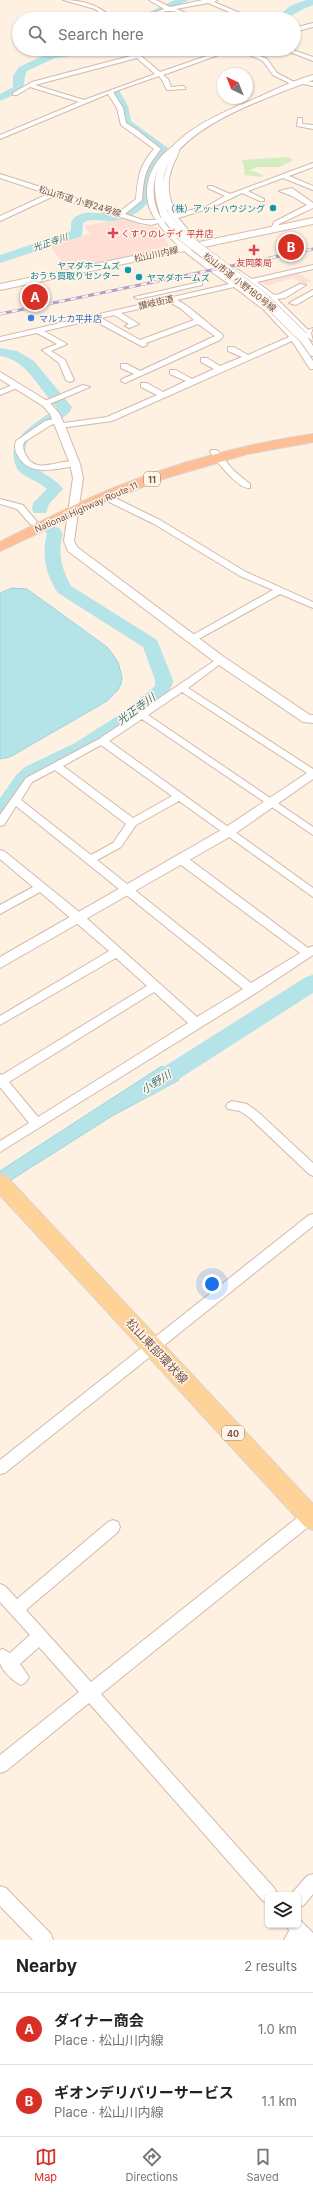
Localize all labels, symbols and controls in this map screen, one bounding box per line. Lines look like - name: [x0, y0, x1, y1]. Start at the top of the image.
- search box: [12, 12, 301, 56]
- icon: search: [26, 23, 48, 45]
- text: Search here: [58, 25, 144, 44]
- north arrow: [217, 68, 253, 104]
- street label: 松山市道 小野24号線: [37, 183, 124, 219]
- place label: （株）アットハウジング: [166, 203, 265, 214]
- marker: （株）アットハウジング: [268, 203, 278, 213]
- marker: くすりのレデイ 平井店: [108, 228, 118, 238]
- place label: くすりのレデイ 平井店: [121, 228, 214, 239]
- water label: 光正寺川: [31, 231, 70, 253]
- pin: B: [278, 232, 304, 262]
- street label: 松山川内線: [133, 244, 180, 264]
- marker: 友岡薬局: [249, 245, 259, 255]
- street label: 松山市道 小野160号線: [201, 250, 279, 314]
- place label: 友岡薬局: [236, 257, 272, 268]
- place label: ヤマダホームズ おうち買取りセンター: [30, 260, 120, 281]
- marker: ヤマダホームズ おうち買取りセンター: [123, 265, 133, 275]
- marker: ヤマダホームズ: [134, 272, 144, 282]
- place label: ヤマダホームズ: [147, 272, 210, 283]
- pin: A: [22, 282, 48, 312]
- street label: 讃岐街道: [137, 293, 175, 311]
- marker: マルナカ平井店: [26, 313, 36, 323]
- place label: マルナカ平井店: [39, 313, 102, 324]
- road number: 11: [144, 472, 160, 486]
- street label: National Highway Route 11: [33, 479, 139, 535]
- water label: 光正寺川: [114, 690, 159, 728]
- water label: 小野川: [138, 1067, 175, 1097]
- your location: [202, 1274, 222, 1294]
- street label: 松山東部環状線: [123, 1315, 191, 1387]
- road number: 40: [222, 1426, 244, 1440]
- map controls: [265, 1892, 301, 1928]
- button: layers: [265, 1892, 301, 1928]
- text: Nearby: [16, 1956, 77, 1976]
- text: 2 results: [244, 1958, 297, 1974]
- text: ダイナー商会: [54, 2011, 144, 2030]
- text: A: [24, 2021, 34, 2037]
- text: 1.0 km: [258, 2021, 297, 2037]
- text: Place · 松山川内線: [54, 2032, 164, 2048]
- text: ギオンデリバリーサービス: [54, 2083, 234, 2102]
- text: B: [25, 2093, 33, 2109]
- text: 1.1 km: [262, 2093, 297, 2109]
- text: Place · 松山川内線: [54, 2104, 164, 2120]
- tab: Map: [34, 2146, 57, 2184]
- tab: Directions: [126, 2146, 178, 2184]
- tab: Saved: [247, 2146, 279, 2184]

